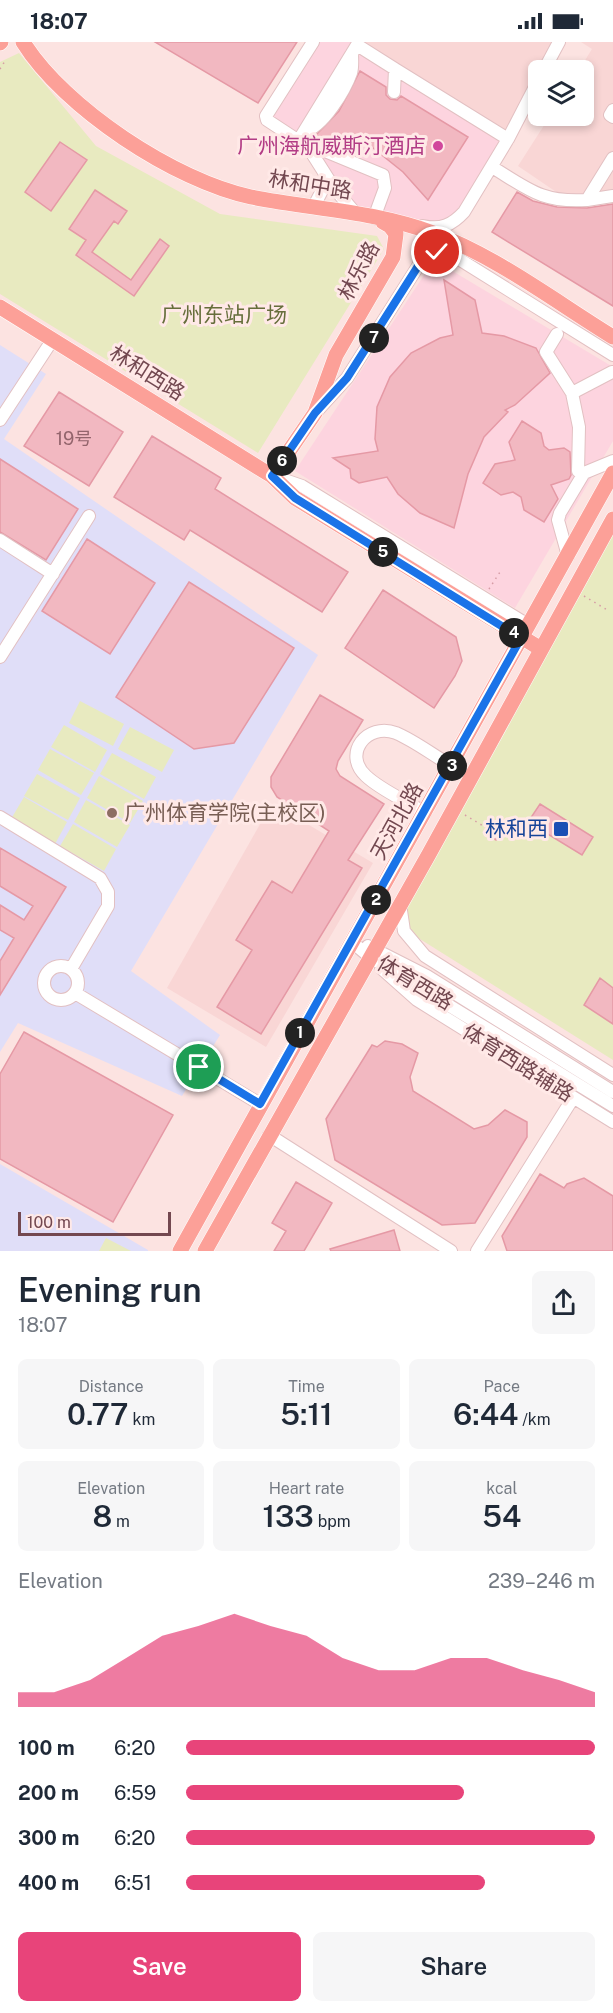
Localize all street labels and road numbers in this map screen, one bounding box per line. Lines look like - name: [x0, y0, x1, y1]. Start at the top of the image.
- street label: 林和中路: [267, 166, 354, 203]
- street label: 林乐路: [333, 237, 384, 304]
- street label: 林和西路: [105, 340, 190, 405]
- street label: 天河北路: [365, 778, 428, 864]
- street label: 体育西路: [373, 950, 458, 1015]
- street label: 体育西路辅路: [458, 1019, 578, 1107]

